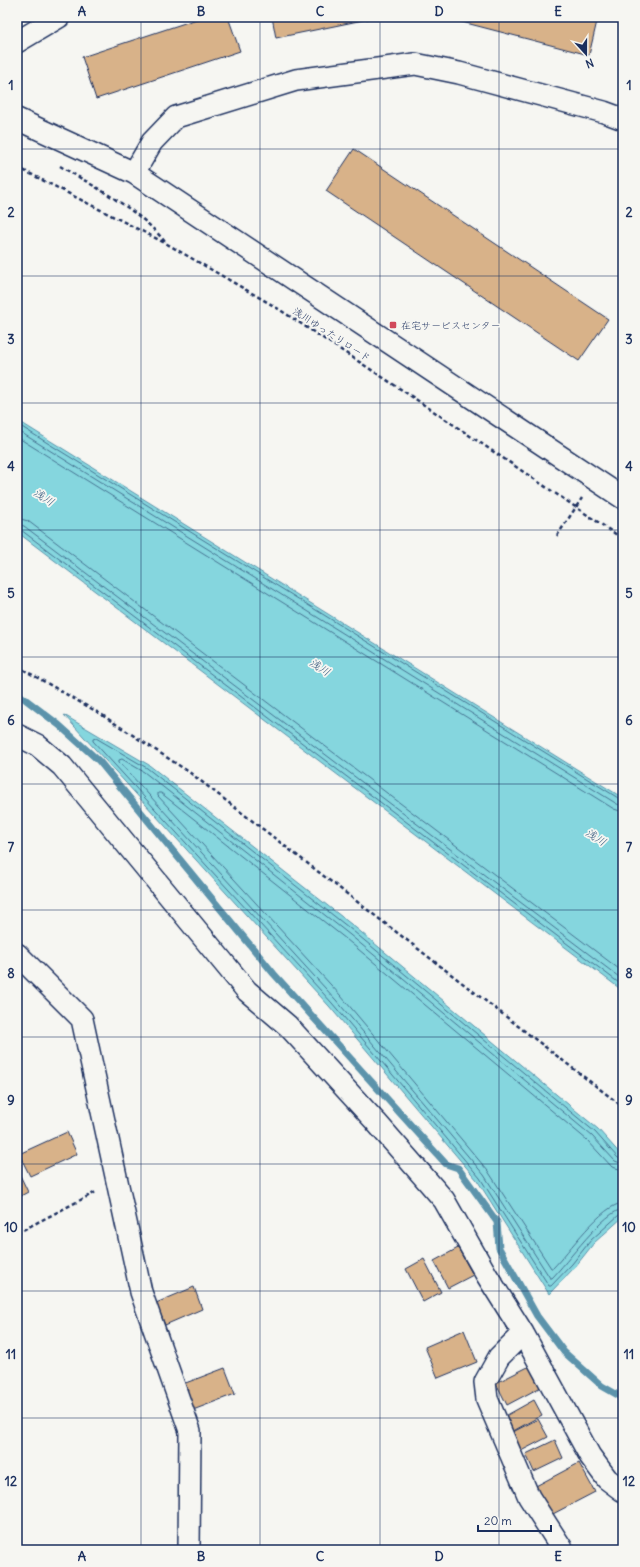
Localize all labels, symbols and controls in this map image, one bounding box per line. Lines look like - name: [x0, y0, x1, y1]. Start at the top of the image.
- text: A: [78, 3, 87, 20]
- text: B: [197, 3, 206, 20]
- text: C: [316, 3, 325, 20]
- text: D: [434, 3, 444, 20]
- text: E: [554, 3, 562, 20]
- north arrow: [566, 34, 606, 74]
- text: N: [584, 55, 596, 71]
- text: 1: [8, 77, 14, 94]
- text: 1: [626, 77, 632, 94]
- text: 2: [7, 204, 15, 221]
- text: 2: [625, 204, 633, 221]
- street label: 浅川ゆったりロード: [290, 304, 373, 364]
- place label: 在宅サービスセンター: [401, 319, 501, 332]
- marker: 在宅サービスセンター: [388, 320, 398, 330]
- text: 3: [7, 331, 15, 348]
- text: 3: [625, 331, 633, 348]
- text: 4: [7, 458, 15, 475]
- text: 4: [625, 458, 633, 475]
- water label: 浅川: [31, 485, 57, 509]
- text: 5: [7, 585, 15, 602]
- text: 5: [625, 585, 633, 602]
- water label: 浅川: [307, 655, 333, 679]
- text: 6: [7, 712, 15, 729]
- text: 6: [625, 712, 633, 729]
- water label: 浅川: [583, 825, 609, 849]
- text: 7: [8, 839, 15, 856]
- text: 7: [626, 839, 633, 856]
- text: 8: [7, 965, 15, 982]
- text: 8: [625, 965, 633, 982]
- text: 9: [7, 1092, 15, 1109]
- text: 9: [625, 1092, 633, 1109]
- text: 10: [4, 1219, 18, 1236]
- text: 10: [622, 1219, 636, 1236]
- text: 11: [6, 1346, 16, 1363]
- text: 11: [624, 1346, 634, 1363]
- text: 12: [5, 1473, 17, 1490]
- text: 12: [623, 1473, 635, 1490]
- scale bar: [478, 1507, 551, 1533]
- text: 20 m: [484, 1513, 512, 1528]
- text: A: [78, 1548, 87, 1565]
- text: B: [197, 1548, 206, 1565]
- text: C: [316, 1548, 325, 1565]
- text: D: [434, 1548, 444, 1565]
- text: E: [554, 1548, 562, 1565]

